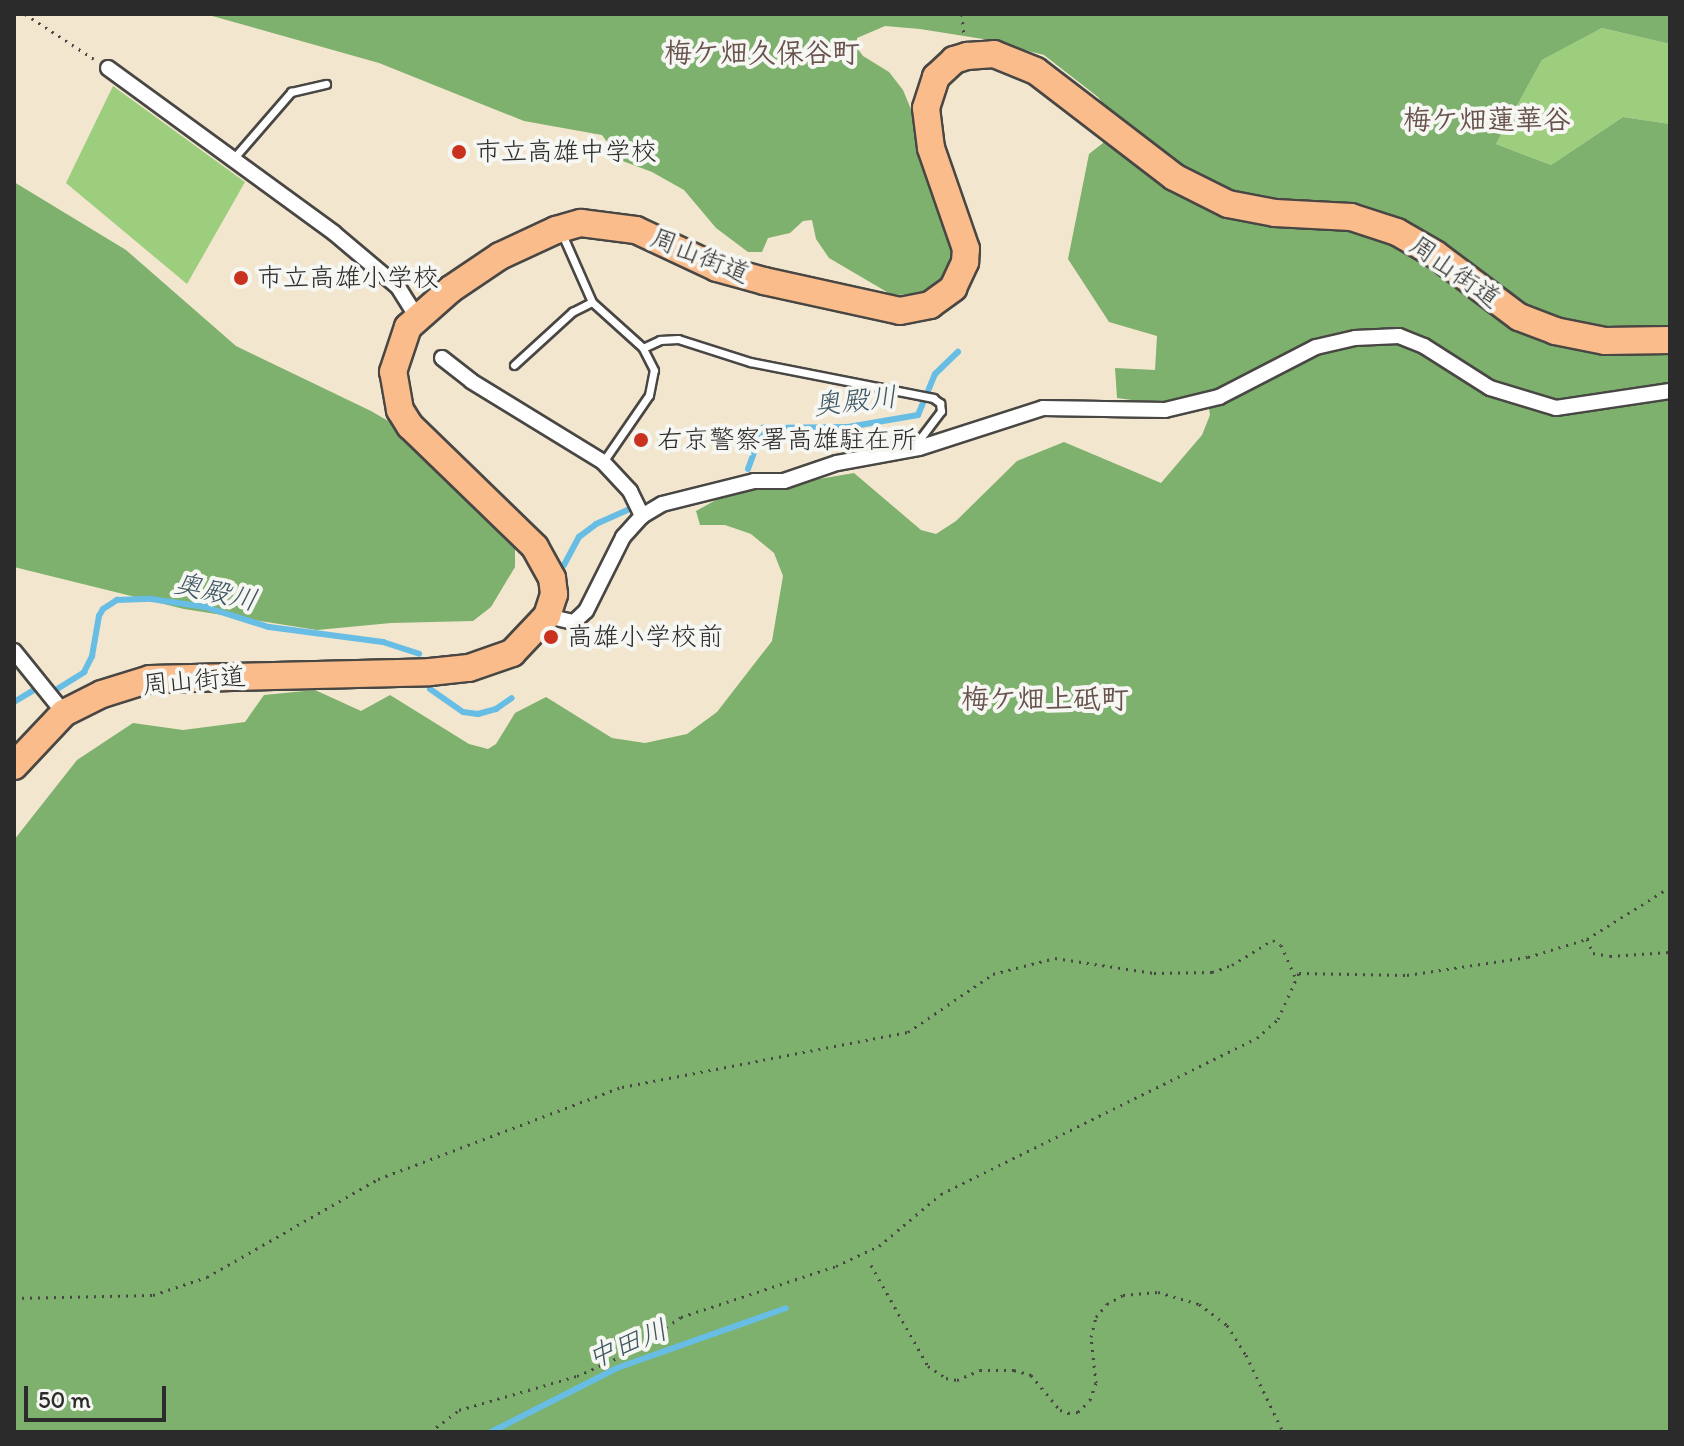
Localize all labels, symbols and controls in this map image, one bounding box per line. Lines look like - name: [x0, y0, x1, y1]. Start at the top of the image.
- district label: 梅ケ畑久保谷町: [664, 35, 860, 69]
- district label: 梅ケ畑蓮華谷: [1403, 102, 1571, 136]
- place label: 市立高雄中学校: [475, 136, 657, 168]
- marker: 市立高雄中学校: [450, 143, 468, 161]
- street label: 周山街道: [646, 222, 754, 290]
- street label: 周山街道: [1403, 229, 1507, 315]
- place label: 市立高雄小学校: [257, 262, 439, 294]
- marker: 市立高雄小学校: [232, 269, 250, 287]
- water label: 奥殿川: [811, 379, 899, 421]
- place label: 右京警察署高雄駐在所: [657, 424, 917, 456]
- marker: 右京警察署高雄駐在所: [632, 431, 650, 449]
- water label: 奥殿川: [171, 565, 261, 617]
- place label: 高雄小学校前: [567, 621, 723, 653]
- marker: 高雄小学校前: [542, 628, 560, 646]
- street label: 周山街道: [141, 661, 247, 701]
- district label: 梅ケ畑上砥町: [961, 681, 1129, 715]
- water label: 中田川: [582, 1312, 672, 1374]
- scale bar: [28, 1370, 170, 1420]
- text: 50 m: [38, 1385, 91, 1414]

